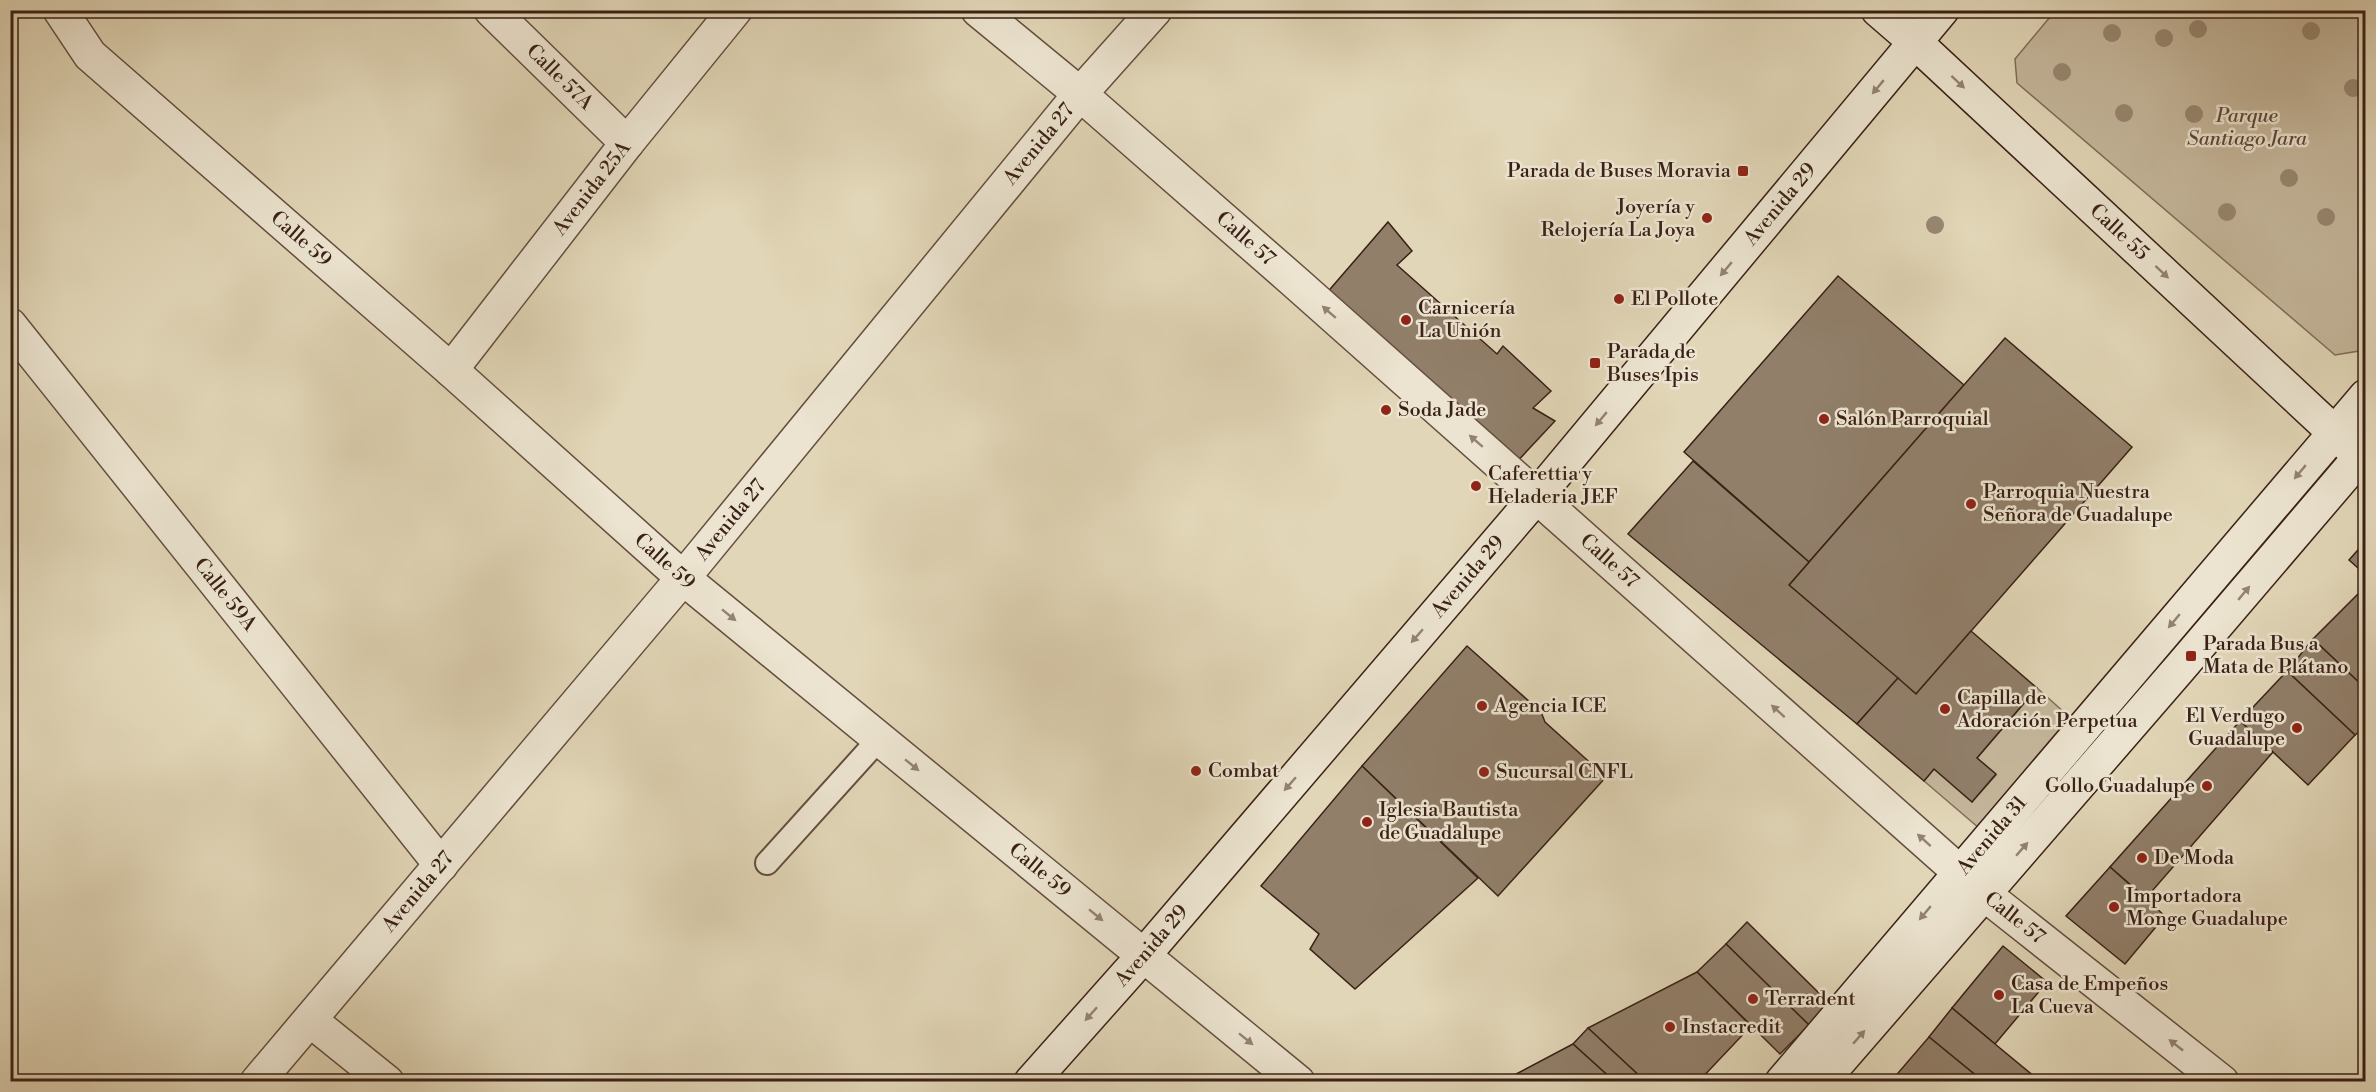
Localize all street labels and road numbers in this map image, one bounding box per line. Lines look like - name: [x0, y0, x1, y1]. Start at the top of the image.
- street label: Calle 57A: [521, 39, 599, 116]
- street label: Avenida 27: [997, 98, 1080, 191]
- street label: Avenida 25A: [547, 135, 637, 241]
- street label: Avenida 29: [1738, 158, 1822, 252]
- street label: Calle 55: [2084, 198, 2154, 266]
- street label: Calle 59: [265, 206, 337, 272]
- street label: Calle 57: [1211, 206, 1280, 271]
- street label: Avenida 27: [689, 474, 771, 567]
- street label: Calle 59: [629, 528, 700, 595]
- street label: Calle 57: [1575, 528, 1644, 594]
- street label: Avenida 29: [1425, 531, 1510, 624]
- street label: Calle 59A: [188, 553, 263, 637]
- street label: Avenida 31: [1951, 790, 2033, 881]
- street label: Calle 59: [1004, 838, 1076, 903]
- street label: Avenida 27: [376, 846, 459, 938]
- street label: Calle 57: [1979, 886, 2050, 950]
- street label: Avenida 29: [1109, 900, 1194, 993]

